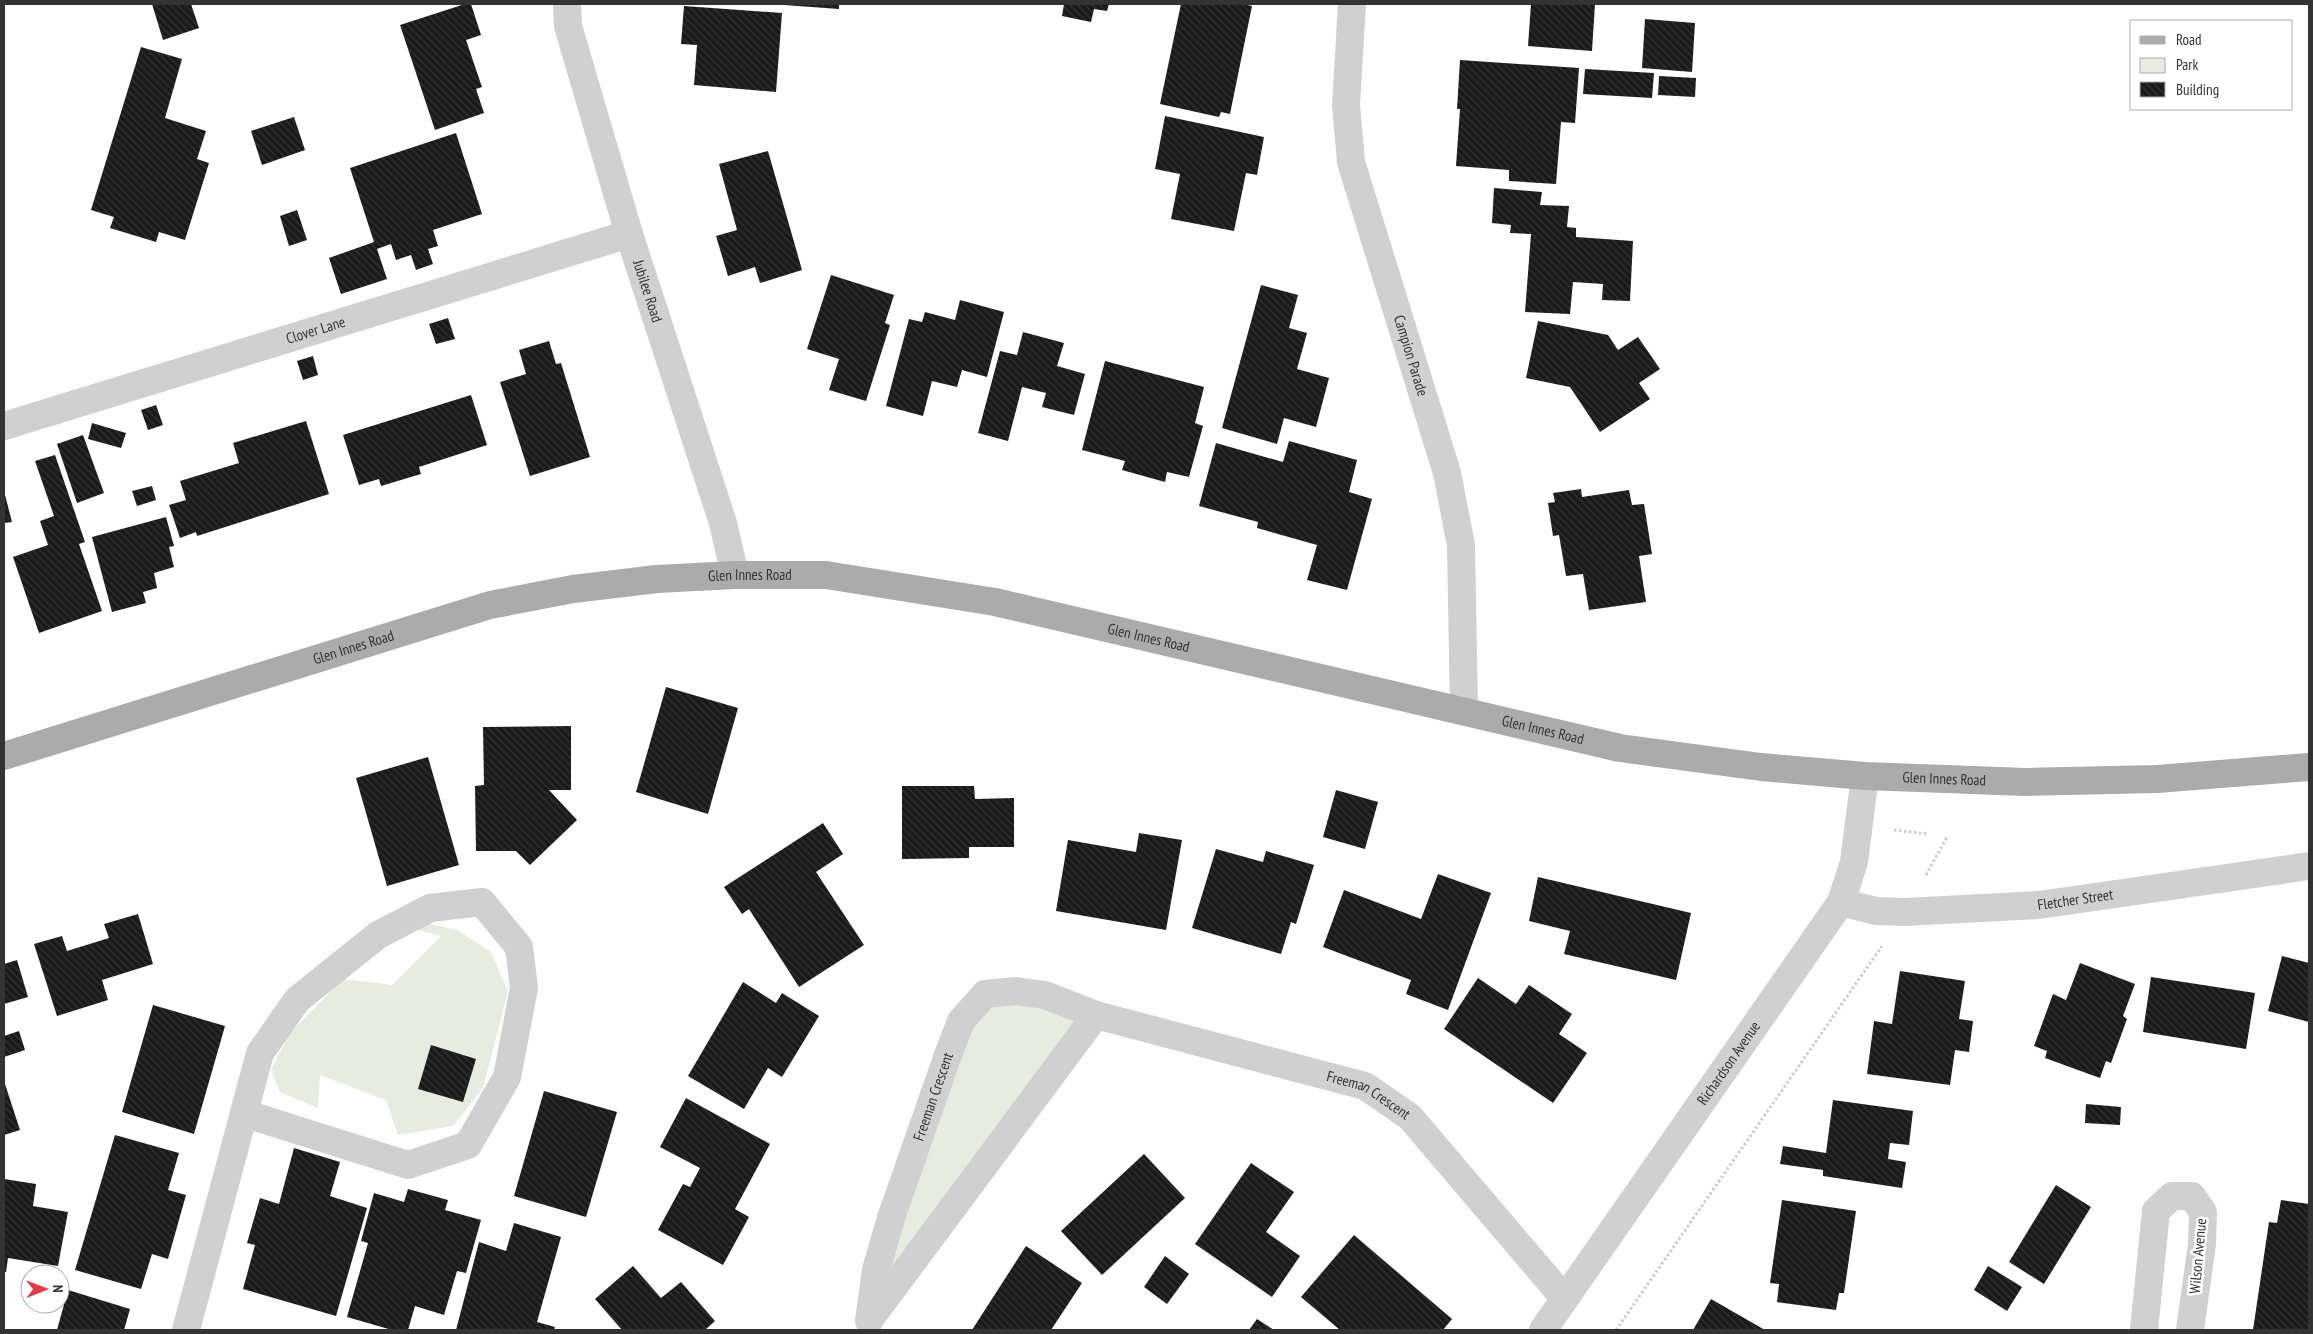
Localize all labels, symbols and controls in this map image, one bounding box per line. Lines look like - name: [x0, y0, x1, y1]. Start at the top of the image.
- legend: [2130, 20, 2293, 110]
- text: Road: [2176, 30, 2202, 49]
- text: Park: [2176, 55, 2198, 74]
- text: Building: [2176, 80, 2219, 99]
- street label: Jubilee Road: [629, 257, 667, 325]
- street label: Clover Lane: [284, 312, 347, 348]
- street label: Campion Parade: [1390, 313, 1433, 398]
- street label: Glen Innes Road: [708, 565, 792, 585]
- street label: Glen Innes Road: [1106, 619, 1192, 656]
- street label: Glen Innes Road: [311, 625, 396, 668]
- street label: Glen Innes Road: [1500, 711, 1586, 748]
- street label: Glen Innes Road: [1902, 767, 1986, 790]
- street label: Fletcher Street: [2036, 884, 2114, 914]
- street label: Richardson Avenue: [1693, 1017, 1764, 1109]
- street label: Freeman Crescent: [909, 1050, 957, 1143]
- street label: Freeman Crescent: [1325, 1066, 1414, 1123]
- street label: Wilson Avenue: [2185, 1217, 2210, 1294]
- north arrow: [20, 1264, 70, 1314]
- text: N: [49, 1285, 67, 1293]

